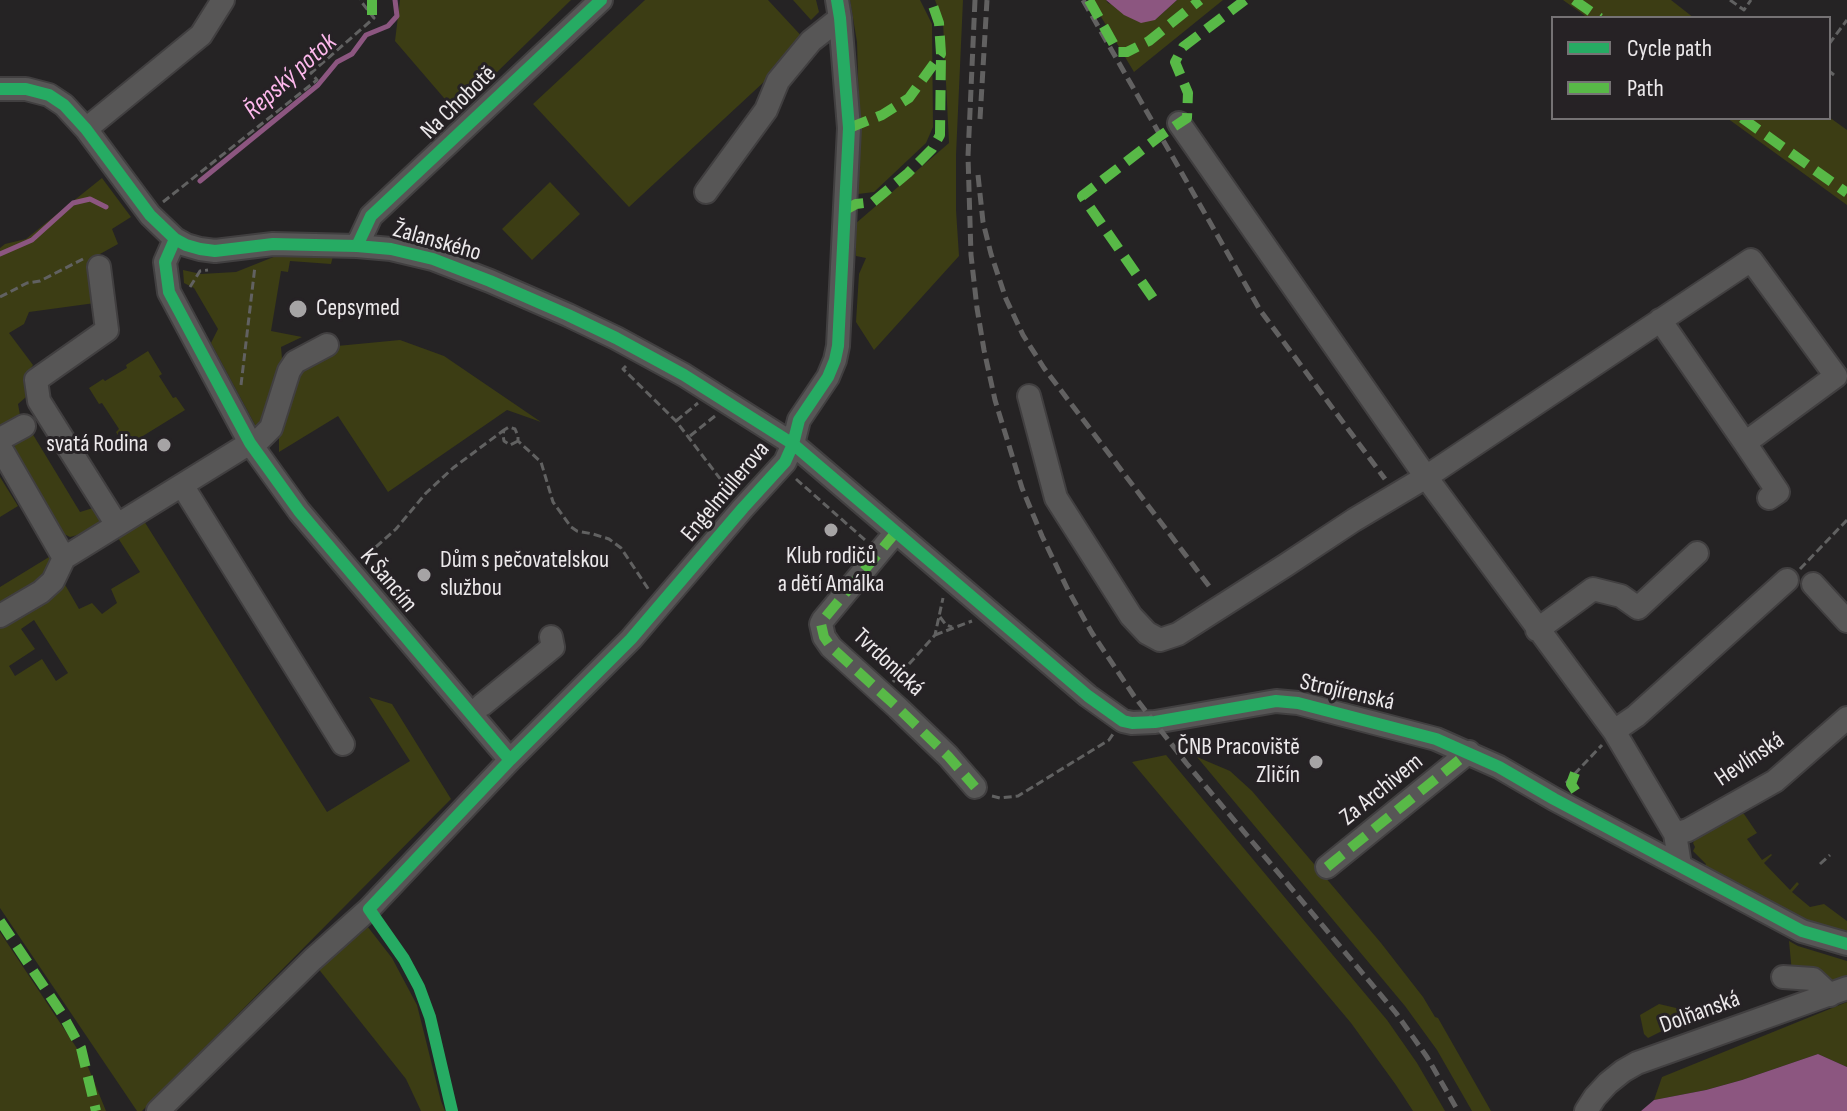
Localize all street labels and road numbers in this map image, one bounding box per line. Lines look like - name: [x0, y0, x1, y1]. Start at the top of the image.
- street label: Na Chobotě: [415, 60, 503, 146]
- street label: Žalanského: [390, 216, 484, 268]
- street label: Engelmüllerova: [676, 436, 776, 548]
- street label: K Šancím: [353, 543, 423, 619]
- street label: Tvrdonická: [846, 623, 930, 703]
- street label: Strojírenská: [1297, 668, 1397, 718]
- street label: Hevlínská: [1710, 726, 1790, 794]
- street label: Za Archivem: [1335, 748, 1429, 832]
- street label: Dolňanská: [1656, 985, 1744, 1041]

